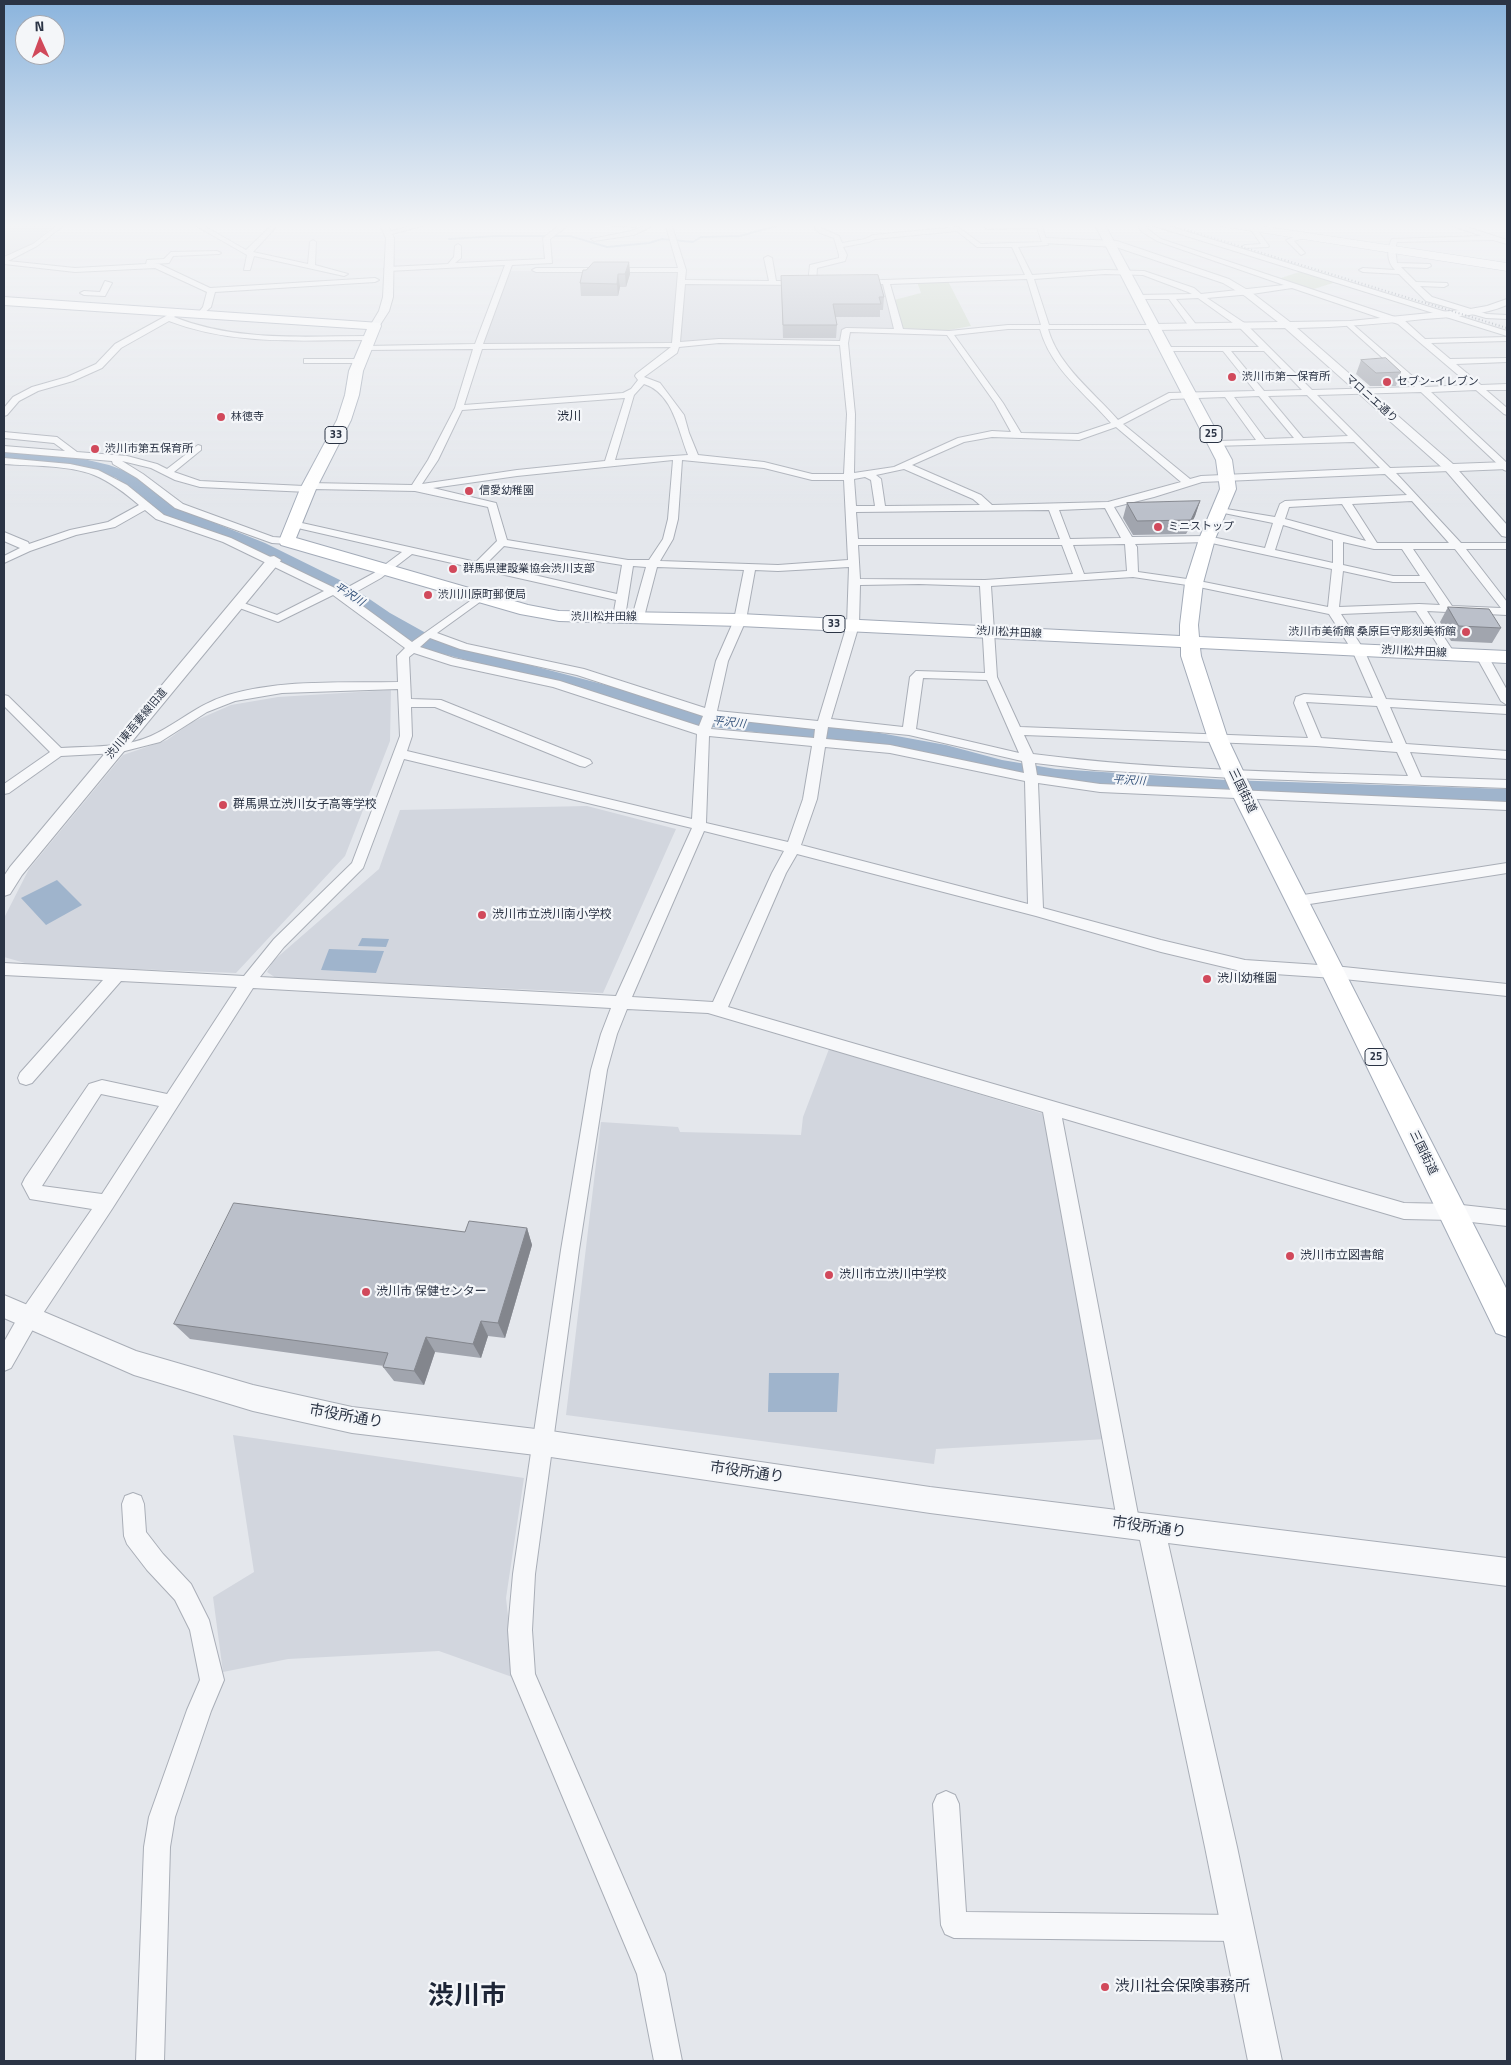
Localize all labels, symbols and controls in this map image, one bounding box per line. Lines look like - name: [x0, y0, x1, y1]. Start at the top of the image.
- north arrow: [15, 15, 65, 65]
- text: N: [34, 15, 45, 36]
- place label: 渋川市第一保育所: [1242, 370, 1330, 384]
- marker: 渋川市第一保育所: [1226, 371, 1238, 383]
- street label: マロニエ通り: [1342, 372, 1400, 426]
- place label: セブン-イレブン: [1397, 375, 1479, 389]
- marker: セブン-イレブン: [1381, 376, 1393, 388]
- place label: 林徳寺: [231, 410, 264, 424]
- district label: 渋川: [557, 410, 581, 424]
- marker: 林徳寺: [215, 411, 227, 423]
- road number: 33: [325, 426, 347, 444]
- road number: 25: [1200, 426, 1222, 442]
- place label: 渋川市第五保育所: [105, 442, 193, 456]
- marker: 渋川市第五保育所: [89, 443, 101, 455]
- place label: 信愛幼稚園: [479, 484, 534, 498]
- marker: 信愛幼稚園: [463, 485, 475, 497]
- place label: ミニストップ: [1168, 520, 1234, 534]
- marker: ミニストップ: [1152, 521, 1164, 533]
- place label: 群馬県建設業協会渋川支部: [463, 562, 595, 576]
- marker: 群馬県建設業協会渋川支部: [447, 563, 459, 575]
- water label: 平沢川: [332, 580, 366, 610]
- place label: 渋川川原町郵便局: [438, 588, 526, 602]
- marker: 渋川川原町郵便局: [422, 589, 434, 601]
- street label: 渋川松井田線: [571, 610, 637, 624]
- road number: 33: [823, 616, 845, 632]
- street label: 渋川松井田線: [976, 625, 1042, 641]
- place label: 渋川市美術館 桑原巨守彫刻美術館: [1289, 625, 1456, 639]
- marker: 渋川市美術館 桑原巨守彫刻美術館: [1460, 626, 1472, 638]
- street label: 渋川松井田線: [1381, 644, 1447, 660]
- street label: 渋川東吾妻線旧道: [104, 686, 170, 762]
- water label: 平沢川: [712, 714, 746, 732]
- street label: 三国街道: [1225, 766, 1259, 816]
- water label: 平沢川: [1112, 774, 1146, 788]
- place label: 群馬県立渋川女子高等学校: [233, 798, 377, 812]
- marker: 群馬県立渋川女子高等学校: [217, 799, 229, 811]
- place label: 渋川市立渋川南小学校: [492, 908, 612, 922]
- marker: 渋川市立渋川南小学校: [476, 909, 488, 921]
- place label: 渋川幼稚園: [1217, 972, 1277, 986]
- marker: 渋川幼稚園: [1201, 973, 1213, 985]
- road number: 25: [1365, 1048, 1387, 1066]
- street label: 三国街道: [1406, 1128, 1440, 1178]
- place label: 渋川市立図書館: [1300, 1249, 1384, 1263]
- marker: 渋川市立図書館: [1284, 1250, 1296, 1262]
- place label: 渋川市立渋川中学校: [839, 1268, 947, 1282]
- marker: 渋川市立渋川中学校: [823, 1269, 835, 1281]
- place label: 渋川市 保健センター: [376, 1285, 487, 1299]
- marker: 渋川市 保健センター: [360, 1286, 372, 1298]
- street label: 市役所通り: [308, 1402, 384, 1432]
- street label: 市役所通り: [709, 1459, 785, 1487]
- street label: 市役所通り: [1111, 1514, 1187, 1542]
- place label: 渋川社会保険事務所: [1115, 1978, 1250, 1996]
- marker: 渋川社会保険事務所: [1099, 1981, 1111, 1993]
- district label: 渋川市: [428, 1982, 506, 2014]

